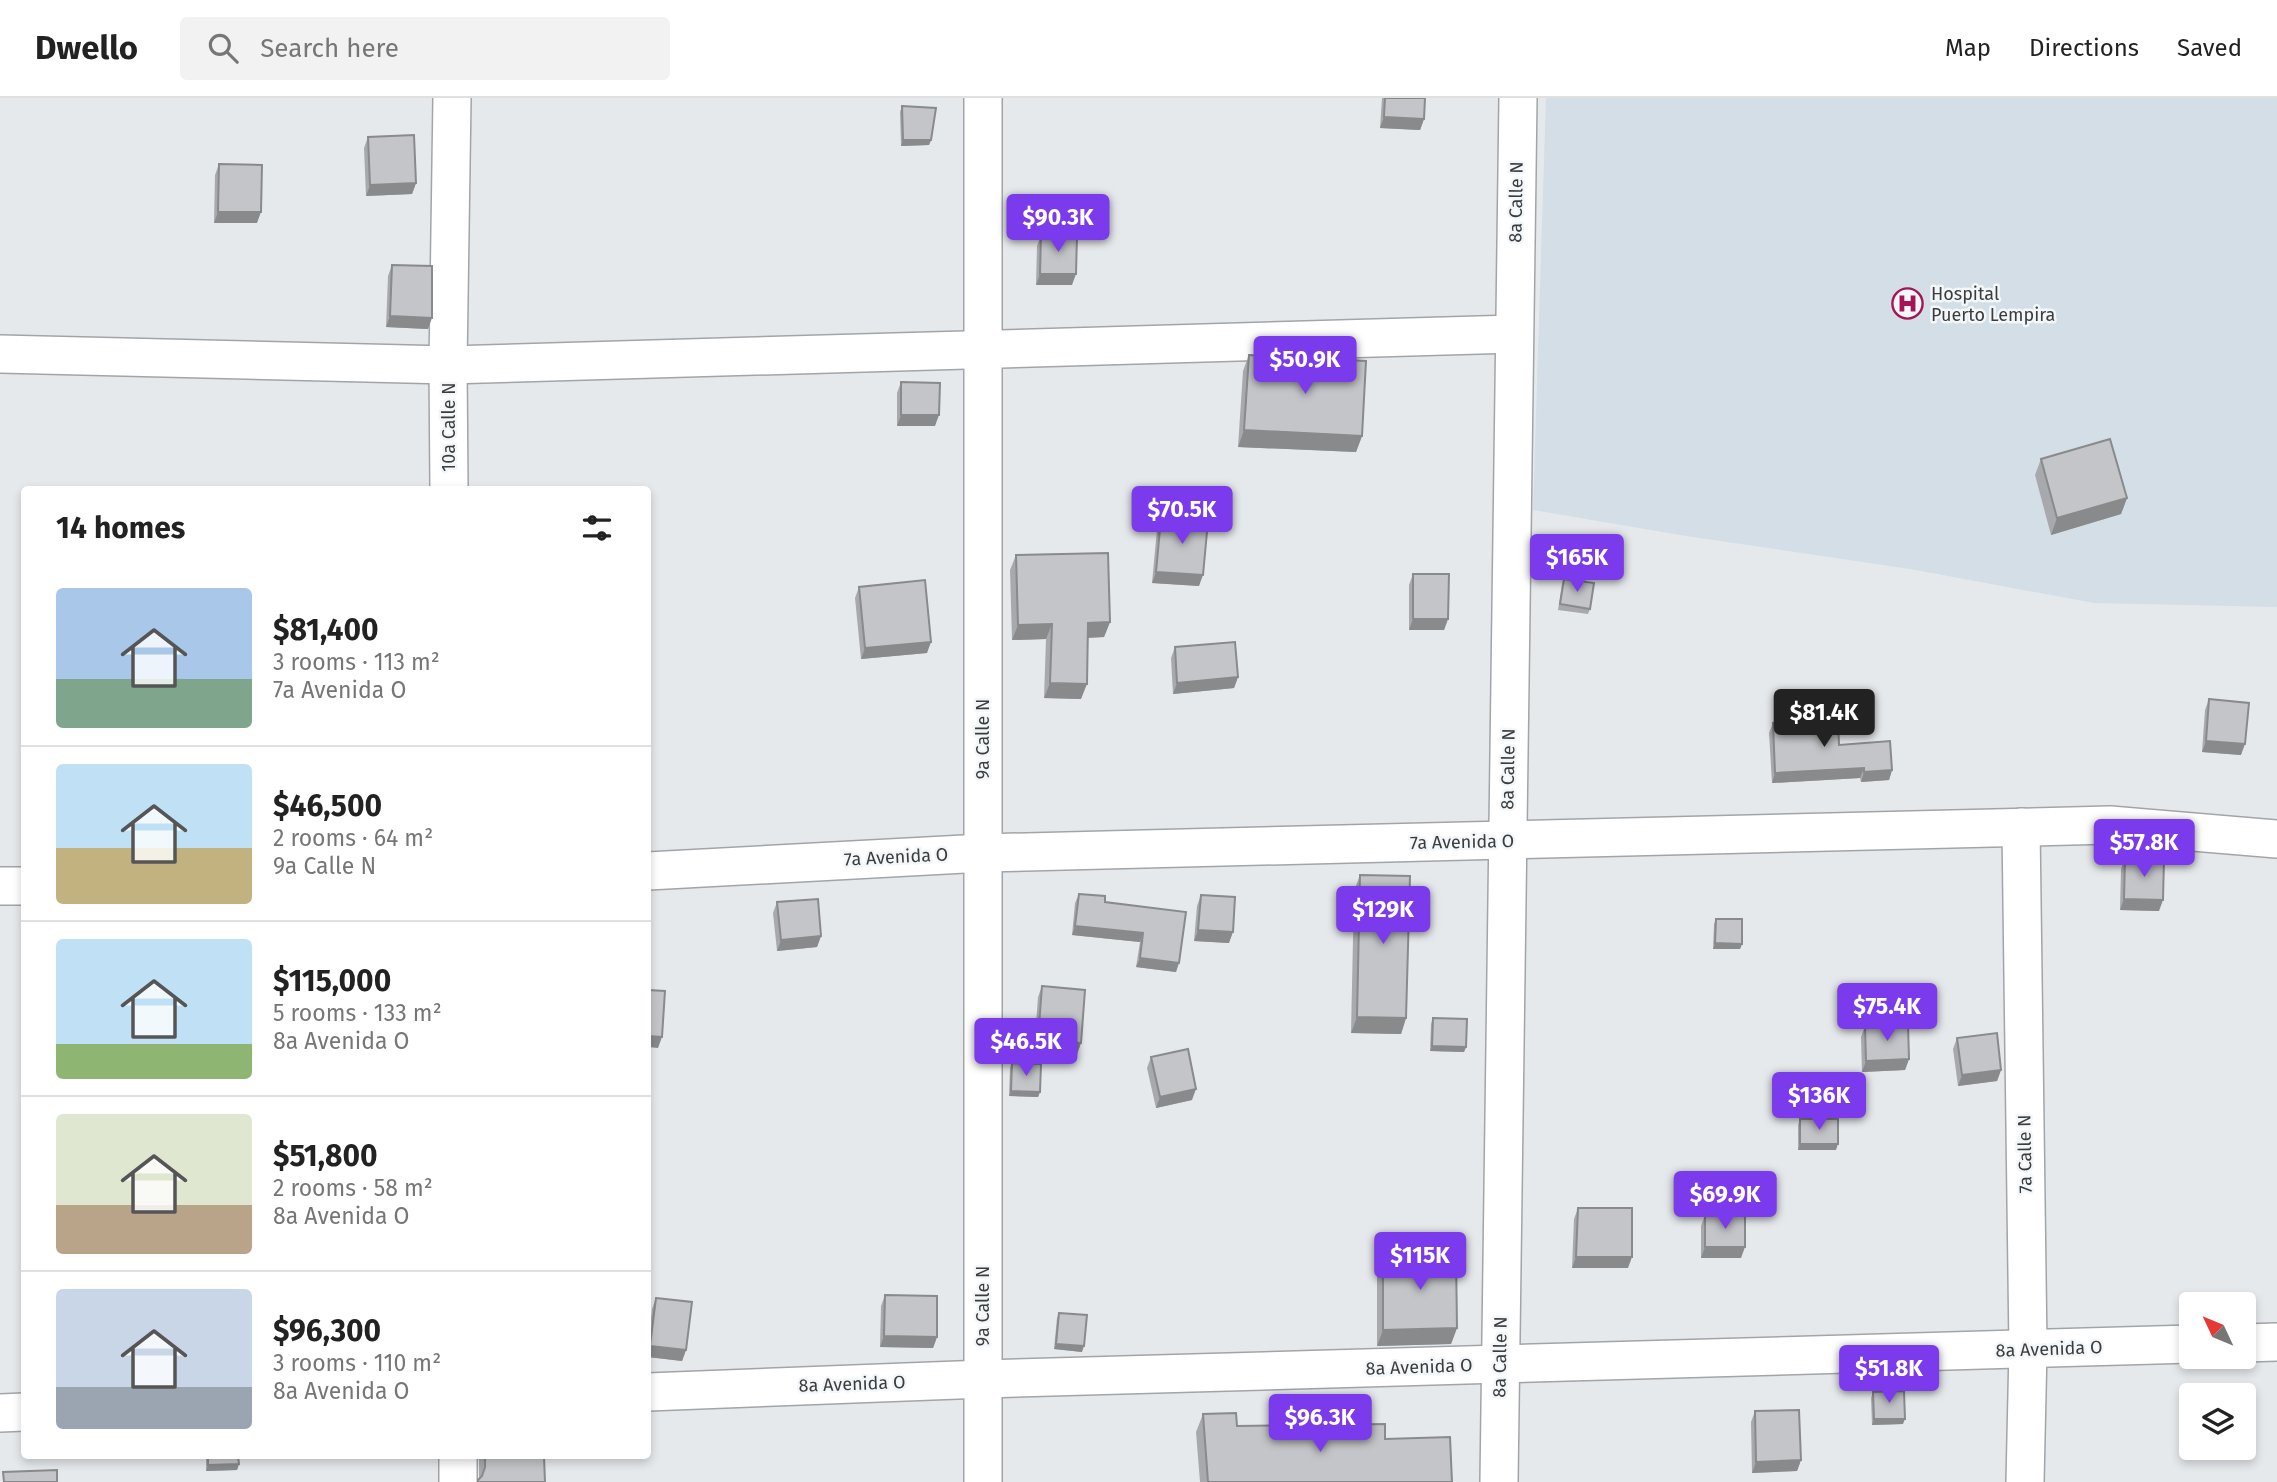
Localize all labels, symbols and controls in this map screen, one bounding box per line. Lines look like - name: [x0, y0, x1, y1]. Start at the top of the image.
- search box: [180, 17, 670, 80]
- text: Dwello: [35, 28, 138, 68]
- icon: search: [204, 29, 242, 67]
- text: Search here: [260, 33, 399, 64]
- text: Map: [1945, 34, 1991, 62]
- text: Directions: [2029, 34, 2139, 62]
- text: Saved: [2177, 34, 2242, 62]
- street label: 8a Calle N: [1504, 161, 1528, 243]
- pin: $90.3K: [1001, 194, 1115, 254]
- text: $90.3K: [1022, 203, 1094, 231]
- place label: Hospital Puerto Lempira: [1931, 283, 2055, 326]
- hospital icon: Hospital Puerto Lempira: [1891, 287, 1925, 321]
- pin: $50.9K: [1248, 336, 1362, 396]
- text: $50.9K: [1270, 345, 1340, 373]
- street label: 10a Calle N: [438, 382, 460, 472]
- pin: $70.5K: [1125, 486, 1239, 546]
- text: $70.5K: [1148, 495, 1216, 523]
- icon: filters: [578, 509, 616, 547]
- text: 14 homes: [56, 510, 185, 546]
- pin: $165K: [1528, 534, 1626, 594]
- text: $165K: [1546, 543, 1608, 571]
- text: $81,400: [273, 612, 379, 648]
- icon: home: [112, 616, 196, 700]
- text: 3 rooms · 113 m²: [273, 648, 440, 676]
- text: 7a Avenida O: [273, 676, 406, 704]
- pin: $81.4K: [1767, 690, 1881, 749]
- text: $81.4K: [1790, 698, 1858, 726]
- street label: 9a Calle N: [972, 699, 994, 779]
- street label: 8a Calle N: [1496, 728, 1520, 810]
- text: $46,500: [273, 788, 382, 824]
- icon: home: [112, 792, 196, 876]
- pin: $57.8K: [2087, 820, 2201, 879]
- text: 2 rooms · 64 m²: [273, 824, 433, 852]
- text: $57.8K: [2110, 828, 2178, 856]
- street label: 7a Avenida O: [1410, 830, 1514, 854]
- street label: 7a Avenida O: [843, 843, 949, 871]
- text: 9a Calle N: [273, 852, 376, 880]
- pin: $129K: [1334, 886, 1432, 946]
- text: $129K: [1352, 895, 1414, 923]
- text: $115,000: [273, 963, 391, 999]
- icon: home: [112, 967, 196, 1051]
- pin: $75.4K: [1830, 984, 1944, 1043]
- text: $75.4K: [1853, 992, 1921, 1020]
- text: 5 rooms · 133 m²: [273, 999, 442, 1027]
- pin: $46.5K: [969, 1018, 1083, 1078]
- text: 8a Avenida O: [273, 1027, 409, 1055]
- text: $46.5K: [990, 1027, 1062, 1055]
- pin: $136K: [1770, 1072, 1868, 1132]
- text: $136K: [1788, 1081, 1850, 1109]
- street label: 7a Calle N: [2013, 1114, 2037, 1194]
- text: $51,800: [273, 1138, 378, 1174]
- icon: home: [112, 1142, 196, 1226]
- pin: $69.9K: [1668, 1172, 1782, 1231]
- text: 2 rooms · 58 m²: [273, 1174, 433, 1202]
- text: $69.9K: [1690, 1180, 1760, 1208]
- text: 8a Avenida O: [273, 1202, 409, 1230]
- pin: $115K: [1371, 1232, 1469, 1292]
- text: $115K: [1390, 1241, 1450, 1269]
- street label: 9a Calle N: [972, 1266, 994, 1346]
- north arrow: [2179, 1292, 2256, 1368]
- map controls: [2179, 1292, 2256, 1460]
- text: $96,300: [273, 1313, 381, 1349]
- street label: 8a Calle N: [1488, 1316, 1512, 1398]
- icon: home: [112, 1317, 196, 1401]
- street label: 8a Avenida O: [1995, 1336, 2103, 1362]
- pin: $51.8K: [1832, 1346, 1946, 1405]
- text: 3 rooms · 110 m²: [273, 1349, 441, 1377]
- street label: 8a Avenida O: [1365, 1354, 1473, 1380]
- text: $51.8K: [1855, 1354, 1923, 1382]
- street label: 8a Avenida O: [798, 1371, 906, 1397]
- text: 8a Avenida O: [273, 1377, 409, 1405]
- button: layers: [2179, 1383, 2256, 1460]
- pin: $96.3K: [1263, 1394, 1377, 1454]
- text: $96.3K: [1285, 1403, 1355, 1431]

